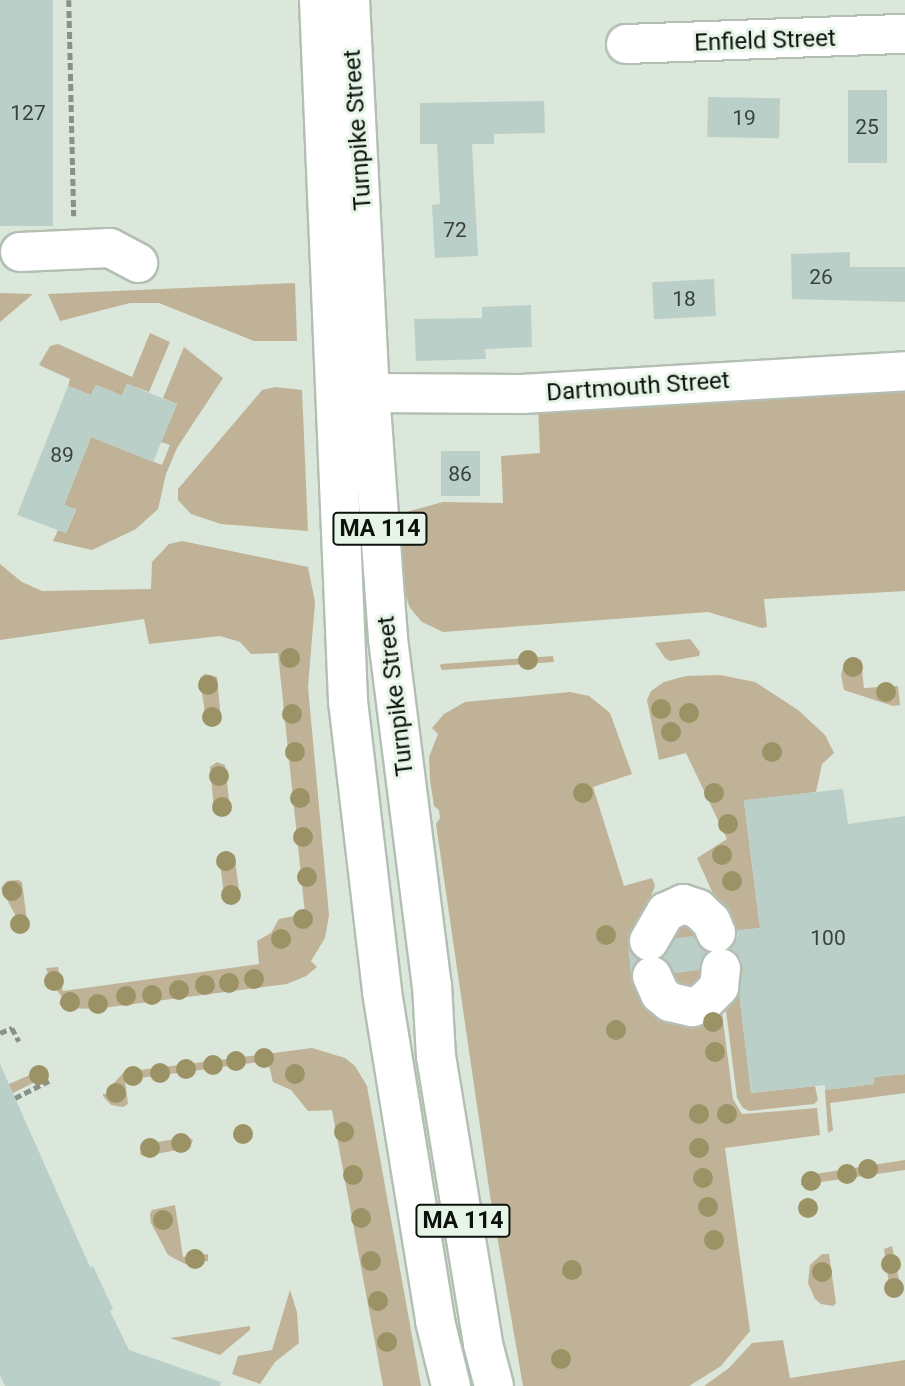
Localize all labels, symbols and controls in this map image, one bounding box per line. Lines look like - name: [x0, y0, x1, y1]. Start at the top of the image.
- street label: Enfield Street: [694, 24, 836, 58]
- street label: Turnpike Street: [338, 49, 378, 211]
- house number: 127: [10, 100, 46, 126]
- house number: 19: [732, 105, 756, 131]
- house number: 25: [855, 114, 879, 140]
- house number: 72: [443, 217, 467, 243]
- house number: 26: [809, 264, 833, 290]
- house number: 18: [672, 286, 696, 312]
- street label: Dartmouth Street: [545, 366, 731, 408]
- house number: 89: [50, 442, 74, 468]
- house number: 86: [448, 461, 472, 487]
- road number: MA 114: [331, 509, 429, 548]
- street label: Turnpike Street: [372, 614, 420, 778]
- house number: 100: [810, 925, 846, 951]
- road number: MA 114: [414, 1202, 512, 1240]

